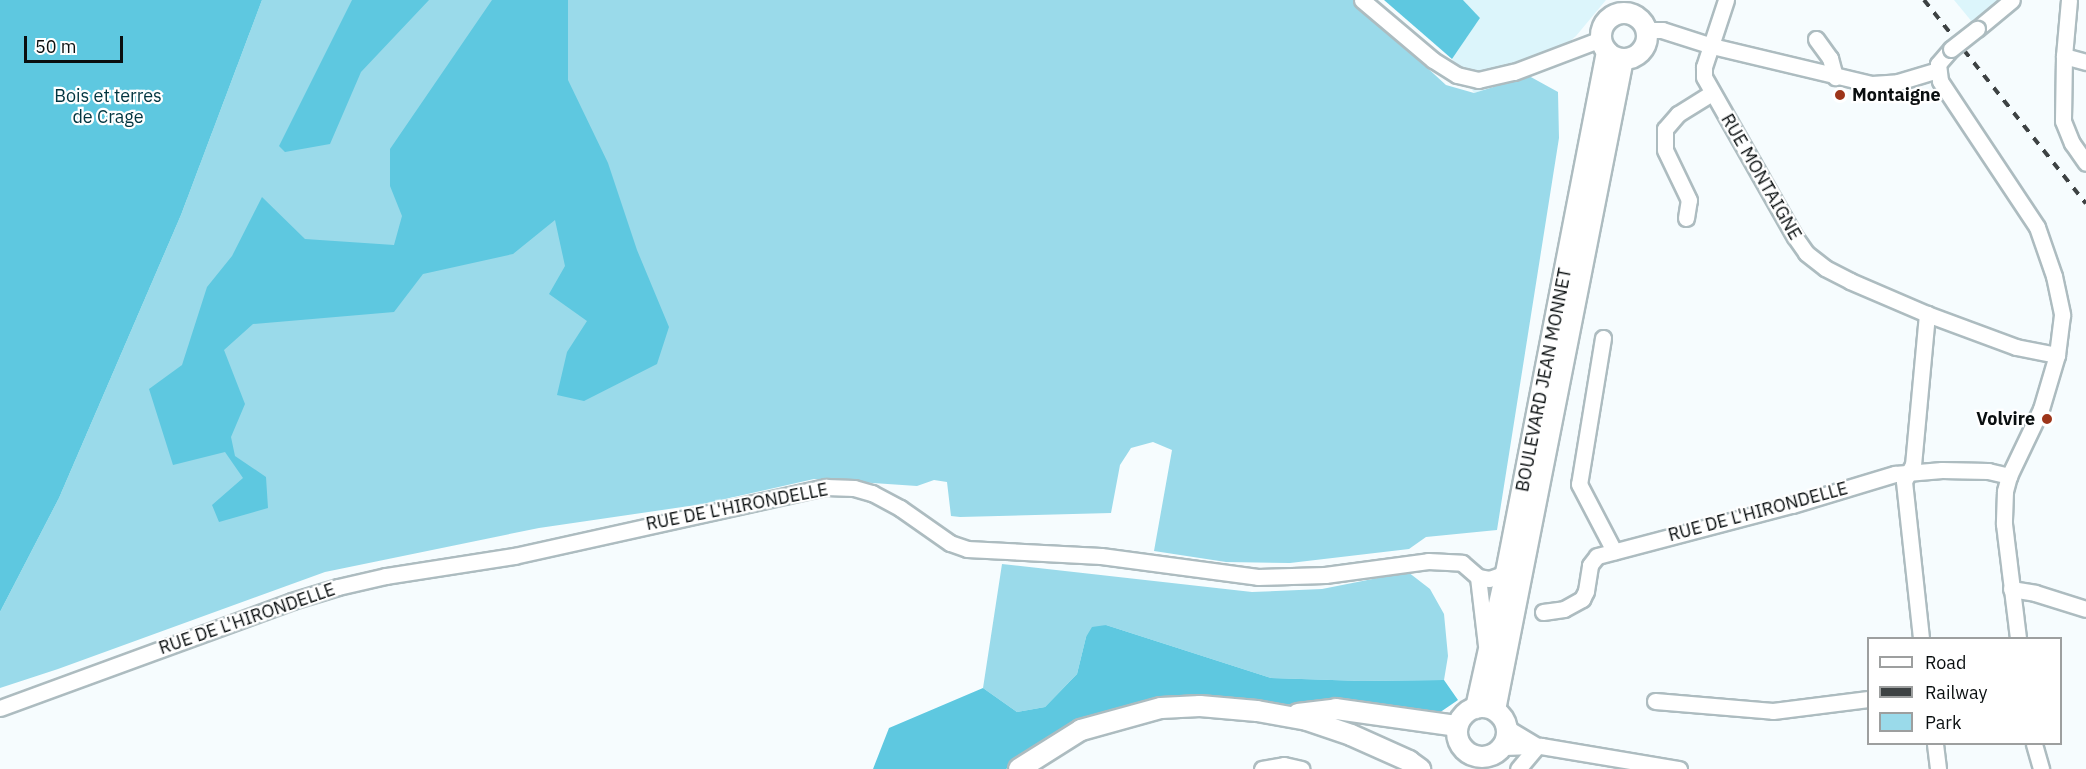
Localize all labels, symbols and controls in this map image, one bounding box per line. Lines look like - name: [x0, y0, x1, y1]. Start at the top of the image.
- scale bar: [27, 24, 126, 62]
- text: 50 m: [35, 35, 77, 58]
- place label: Montaigne: [1852, 84, 1941, 106]
- park label: Bois et terres de Crage: [54, 86, 162, 128]
- marker: Montaigne: [1833, 88, 1847, 102]
- street label: RUE MONTAIGNE: [1716, 110, 1806, 244]
- street label: BOULEVARD JEAN MONNET: [1512, 266, 1576, 494]
- place label: Volvire: [1976, 408, 2035, 430]
- marker: Volvire: [2040, 412, 2054, 426]
- street label: RUE DE L'HIRONDELLE: [1666, 478, 1850, 546]
- street label: RUE DE L'HIRONDELLE: [644, 479, 830, 535]
- street label: RUE DE L'HIRONDELLE: [156, 579, 338, 659]
- legend: [1867, 637, 2062, 745]
- text: Road: [1925, 651, 1966, 674]
- text: Railway: [1925, 681, 1987, 704]
- text: Park: [1925, 711, 1961, 734]

